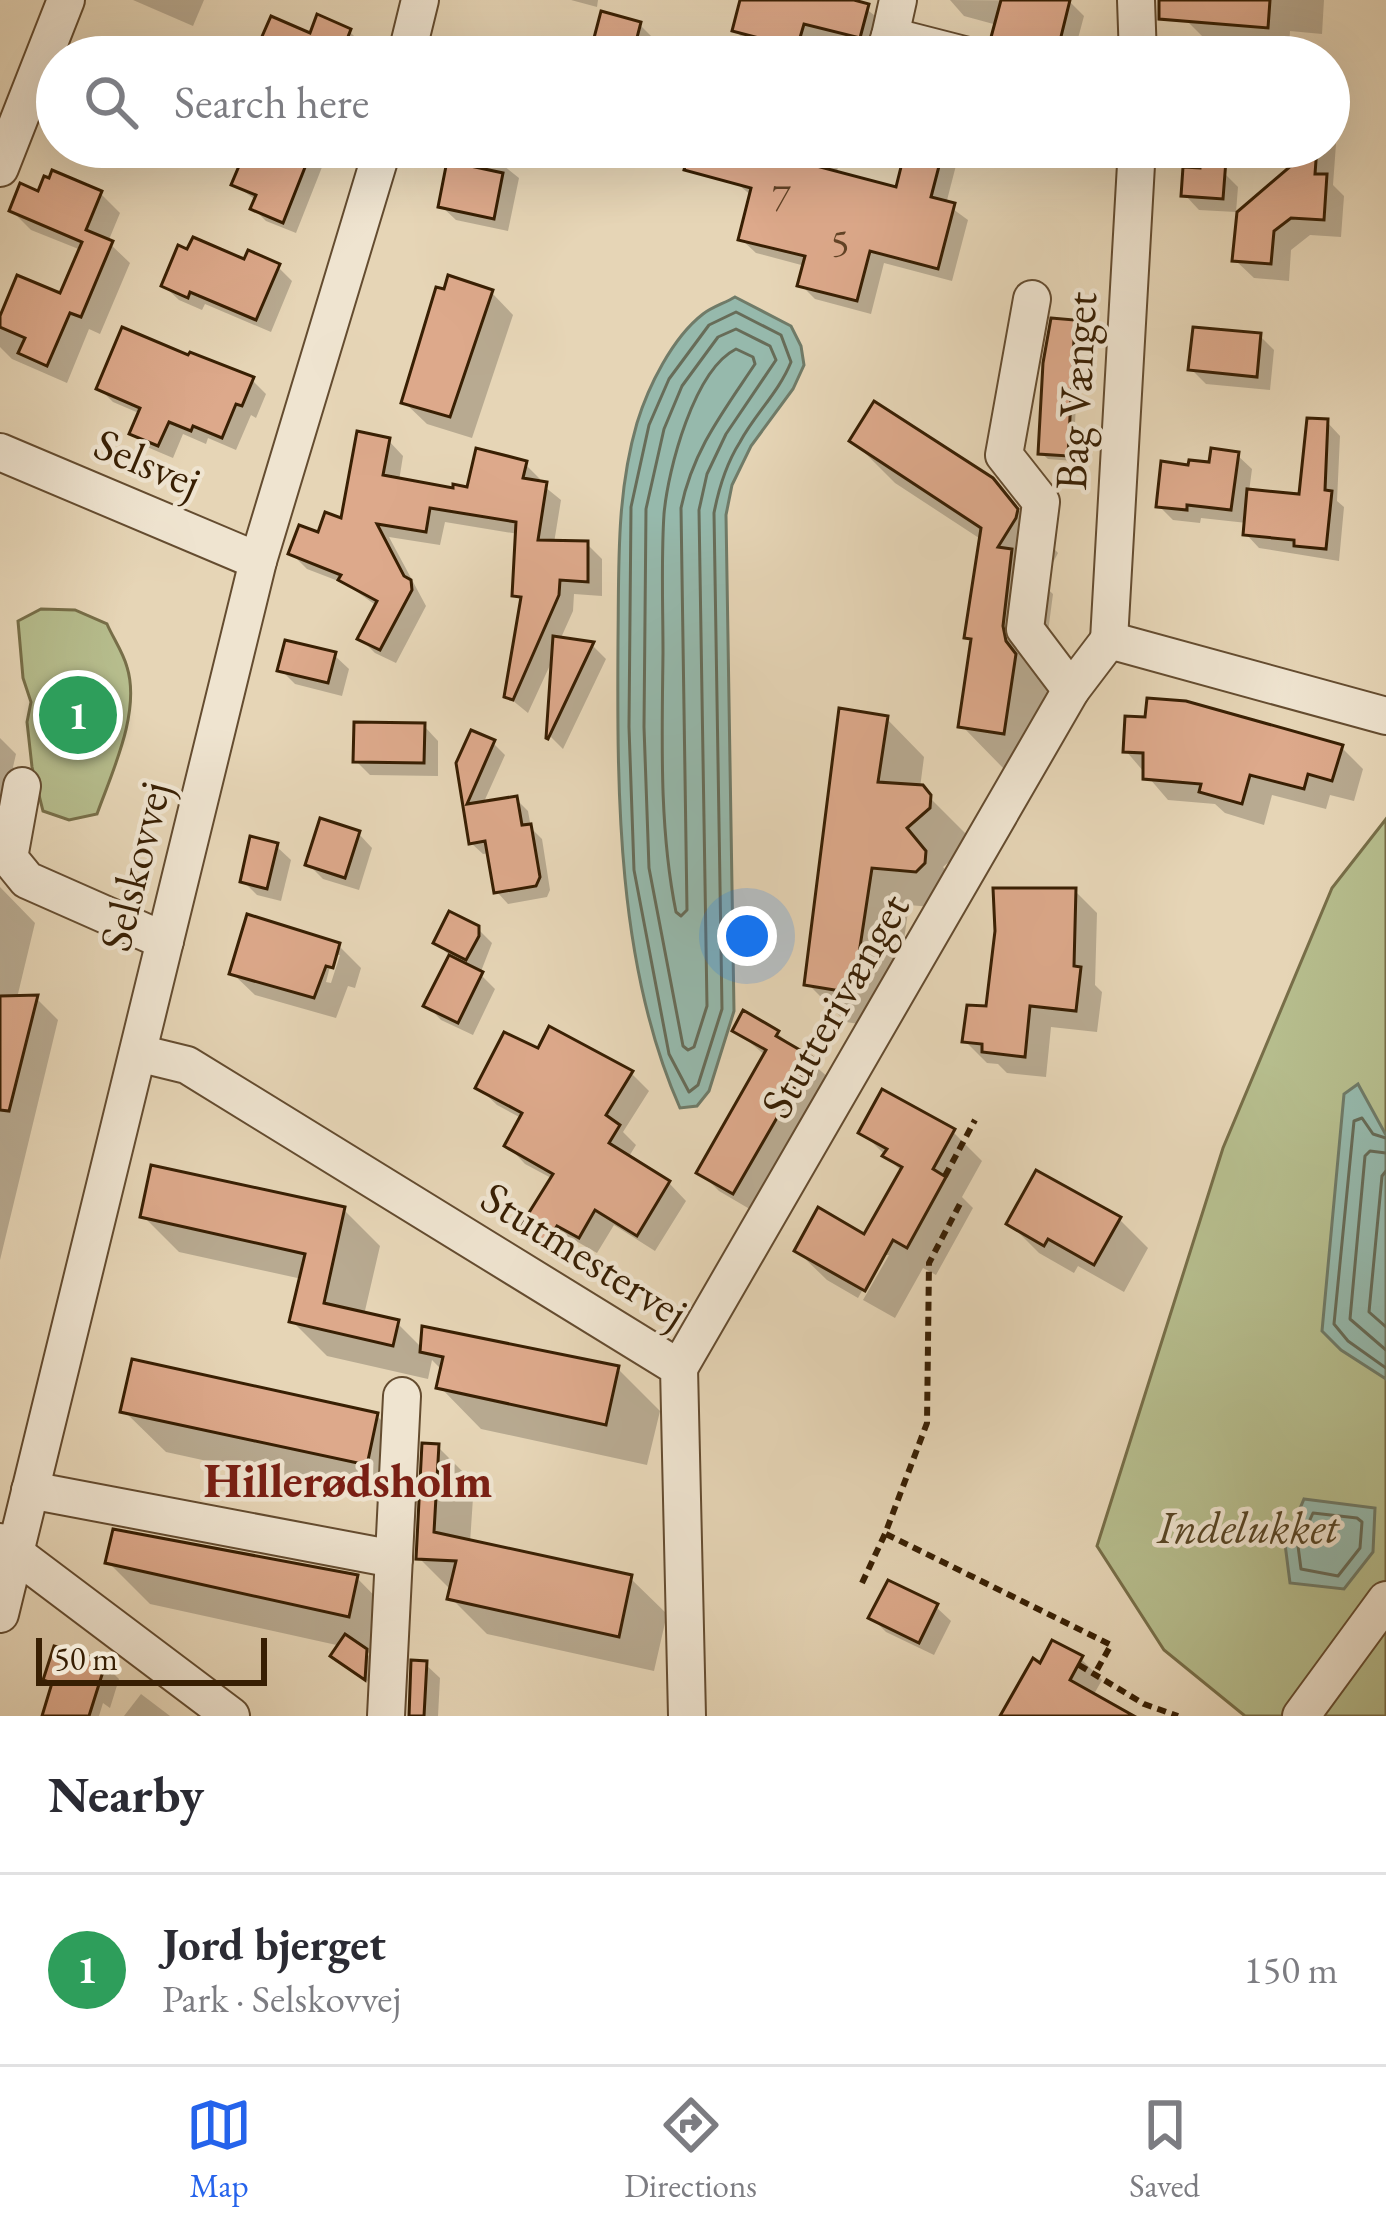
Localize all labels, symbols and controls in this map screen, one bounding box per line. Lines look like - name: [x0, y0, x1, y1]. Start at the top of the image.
- search box: [36, 36, 1350, 168]
- icon: search: [78, 69, 144, 135]
- text: Search here: [174, 73, 369, 131]
- house number: 7: [772, 171, 791, 222]
- house number: 5: [831, 217, 849, 268]
- street label: Bag Vænget: [1041, 290, 1109, 492]
- street label: Selsvej: [86, 414, 210, 510]
- pin: 1: [39, 670, 117, 760]
- street label: Selskovvej: [85, 775, 183, 957]
- street label: Stutterivænget: [746, 882, 922, 1128]
- your location: [717, 906, 777, 966]
- street label: Stutmestervej: [471, 1168, 699, 1340]
- district label: Hillerødsholm: [203, 1449, 493, 1511]
- park label: Indelukket: [1156, 1498, 1341, 1556]
- scale bar: [36, 1632, 267, 1685]
- text: 50 m: [54, 1637, 118, 1680]
- text: Nearby: [48, 1761, 204, 1827]
- text: Jord bjerget: [162, 1915, 386, 1973]
- text: 1: [77, 1944, 97, 1995]
- text: 150 m: [1244, 1944, 1338, 1995]
- text: Park · Selskovvej: [162, 1973, 401, 2024]
- tab: Map: [186, 2092, 252, 2207]
- tab: Directions: [624, 2092, 757, 2207]
- tab: Saved: [1129, 2092, 1200, 2207]

